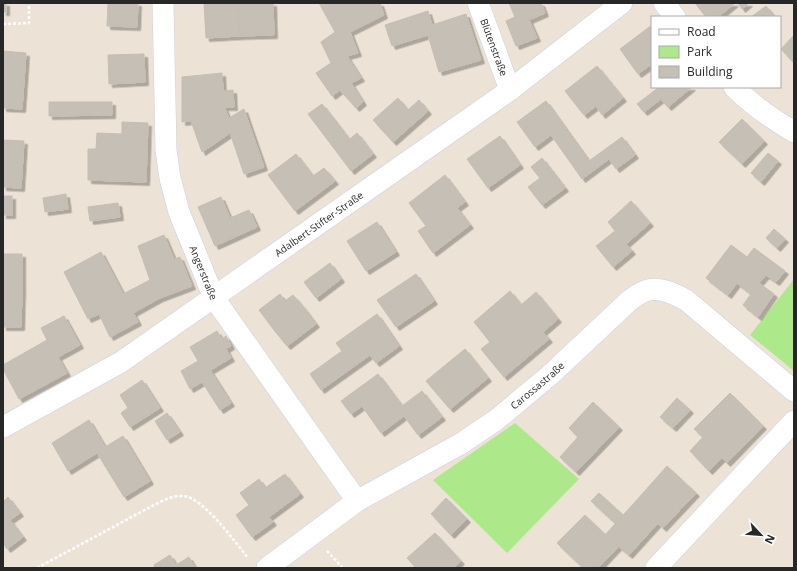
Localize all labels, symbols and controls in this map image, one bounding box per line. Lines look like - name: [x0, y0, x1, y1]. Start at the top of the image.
- street label: Blütenstraße: [477, 16, 511, 78]
- legend: [651, 16, 781, 88]
- text: Road: [687, 23, 716, 40]
- text: Park: [687, 43, 713, 60]
- text: Building: [687, 63, 733, 80]
- street label: Adalbert-Stifter-Straße: [272, 188, 366, 260]
- street label: Angerstraße: [186, 243, 221, 302]
- street label: Carossastraße: [507, 358, 567, 412]
- north arrow: [741, 515, 781, 555]
- text: N: [762, 532, 779, 547]

